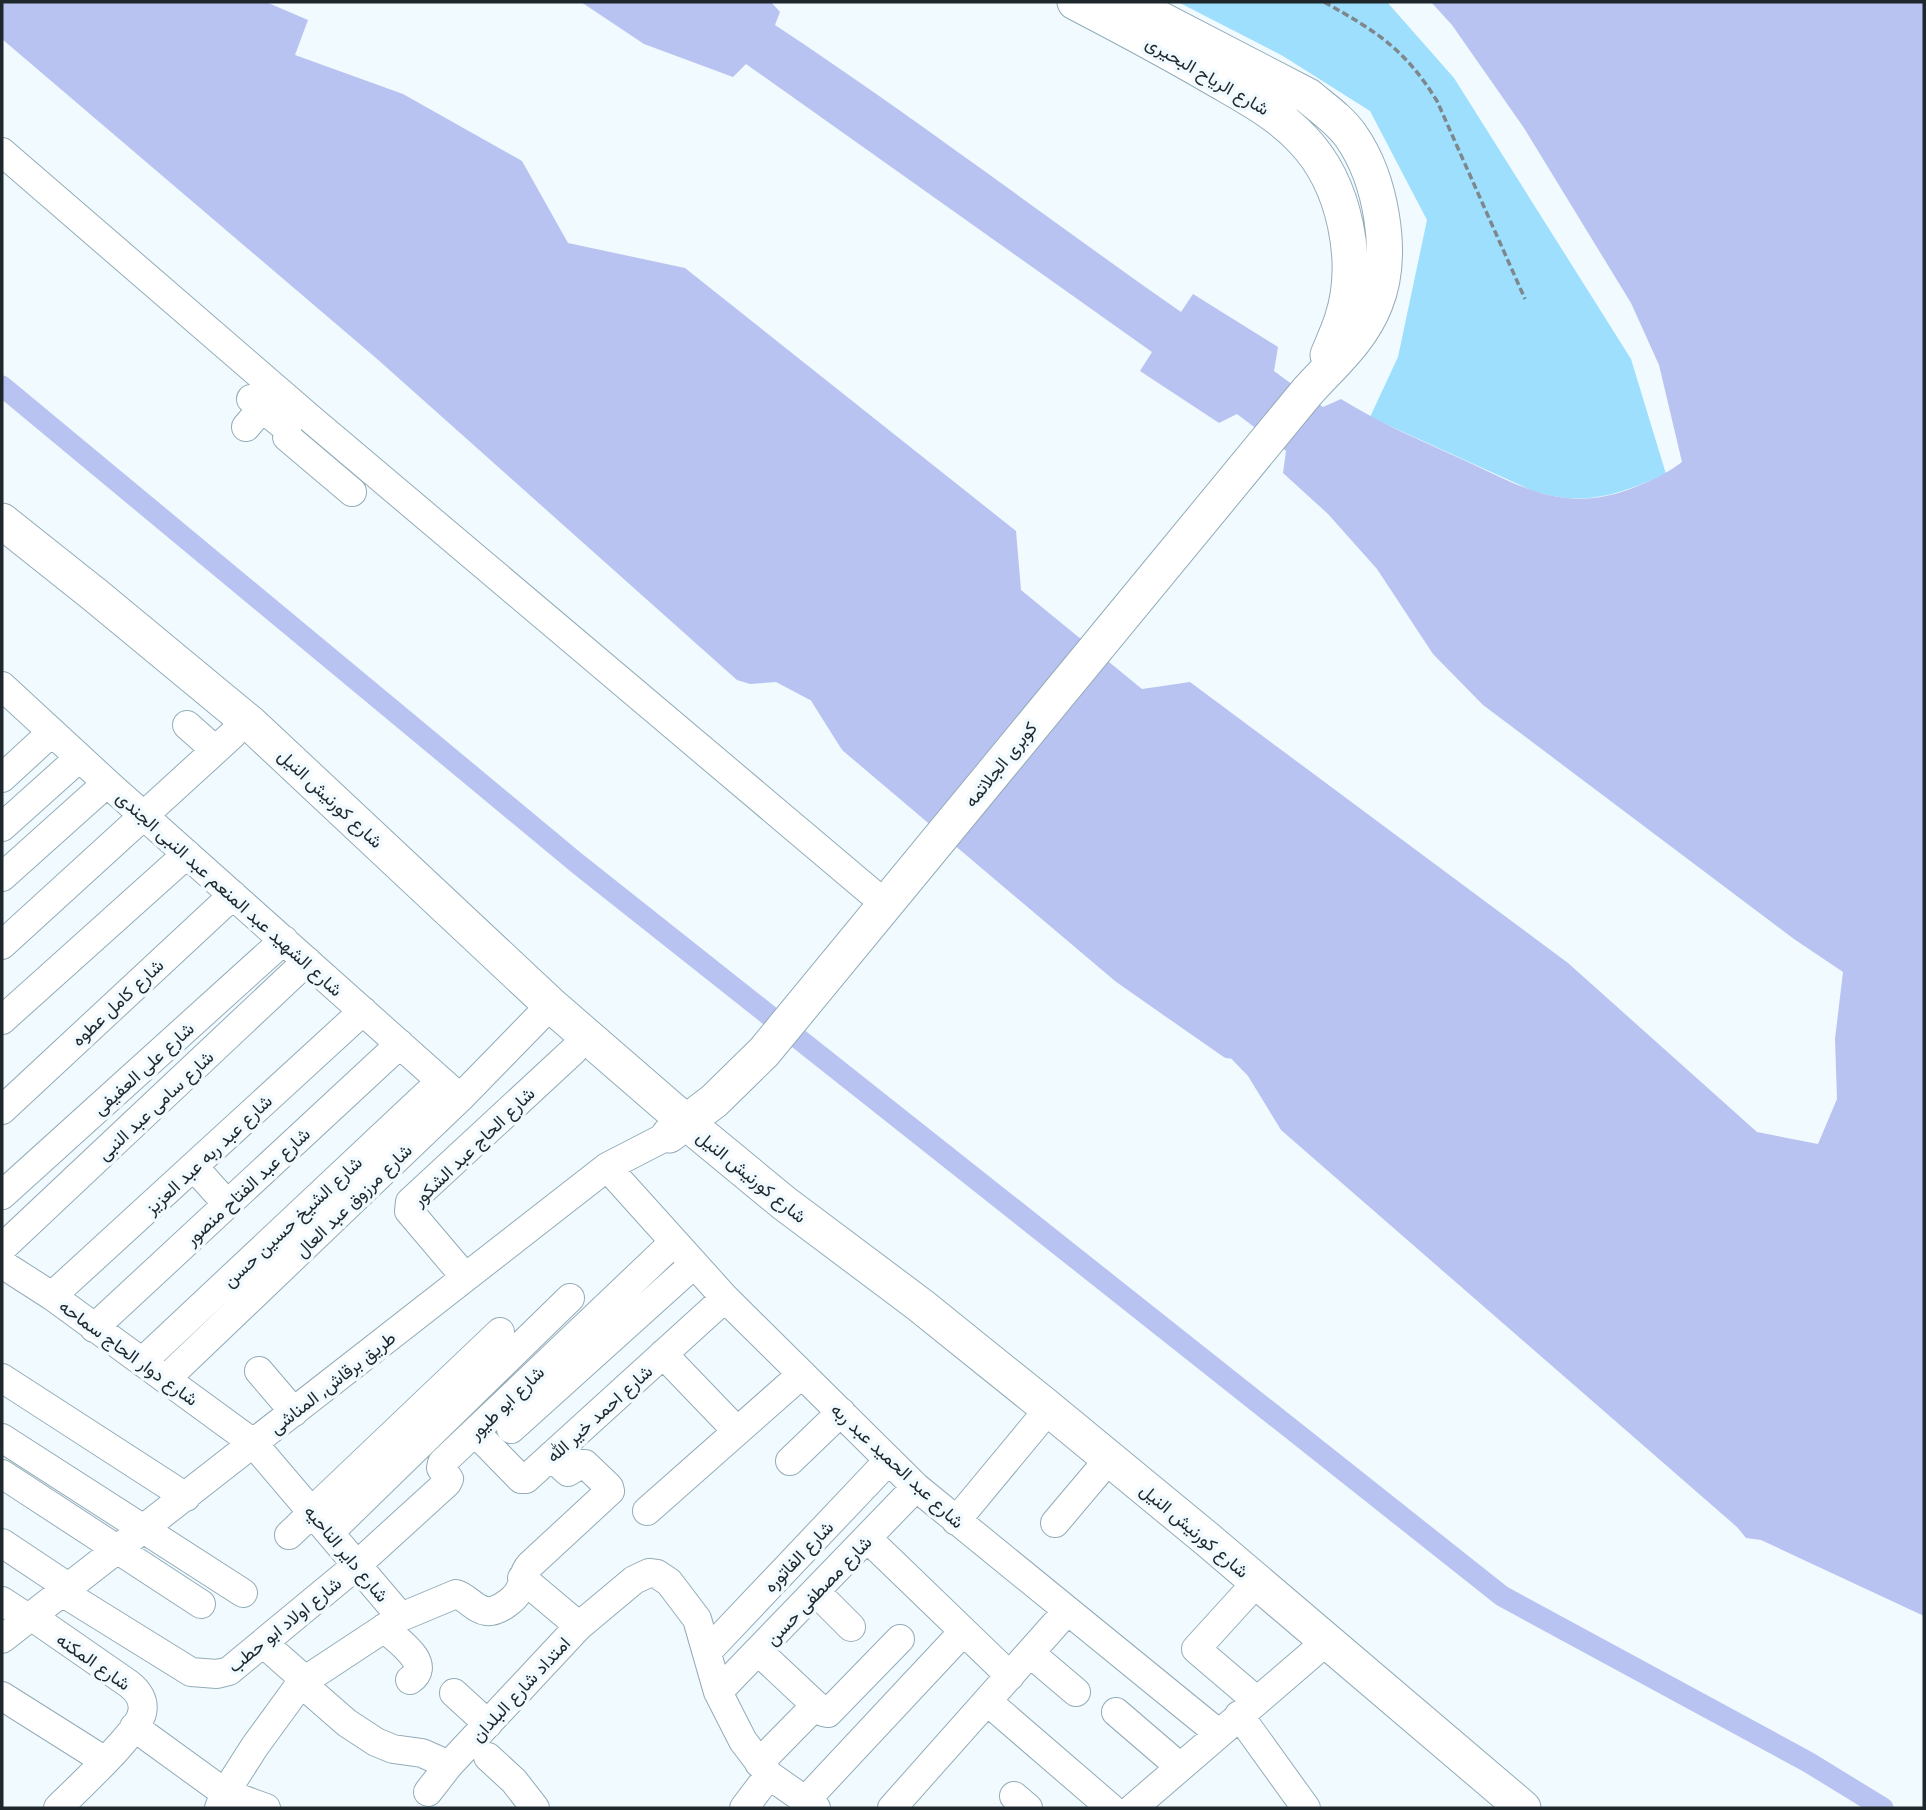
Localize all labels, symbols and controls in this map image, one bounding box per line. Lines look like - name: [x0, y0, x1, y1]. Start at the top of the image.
- street label: شارع الرياح البحيرى: [1141, 30, 1274, 121]
- street label: كوبرى الجلاتمه: [958, 716, 1042, 812]
- street label: شارع كورنيش النيل: [273, 743, 389, 854]
- street label: شارع الشهيد عبد المنعم عبد النبى الجندى: [111, 785, 348, 1002]
- street label: شارع كامل عطوه: [66, 953, 169, 1052]
- street label: شارع على العفيفى: [87, 1016, 199, 1121]
- street label: شارع سامى عبد النبى: [92, 1045, 219, 1166]
- street label: شارع الحاج عبد الشكور: [406, 1081, 540, 1212]
- street label: شارع عبد ربه عبد العزيز: [139, 1089, 277, 1221]
- street label: شارع عبد الفتاح منصور: [179, 1122, 315, 1252]
- street label: شارع كورنيش النيل: [691, 1124, 812, 1229]
- street label: شارع مرزوق عبد العال: [289, 1138, 417, 1263]
- street label: شارع الشيخ حسين حسن: [217, 1150, 368, 1293]
- street label: شارع دوار الحاج سماحه: [54, 1293, 203, 1411]
- street label: طريق برقاش, المناشى: [264, 1325, 400, 1439]
- street label: شارع احمد خير الله: [541, 1359, 658, 1468]
- street label: شارع ابو طيور: [462, 1360, 550, 1446]
- street label: شارع عبد الحميد عبد ربه: [826, 1397, 970, 1534]
- street label: شارع كورنيش النيل: [1135, 1477, 1254, 1583]
- street label: شارع داير الناحيه: [299, 1499, 395, 1607]
- street label: شارع الفاتوره: [758, 1515, 839, 1598]
- street label: شارع مصطفى حسن: [759, 1530, 877, 1651]
- street label: شارع اولاد ابو حطب: [222, 1571, 346, 1678]
- street label: شارع المكنه: [52, 1627, 136, 1696]
- street label: امتداد شارع البلدان: [465, 1631, 576, 1747]

